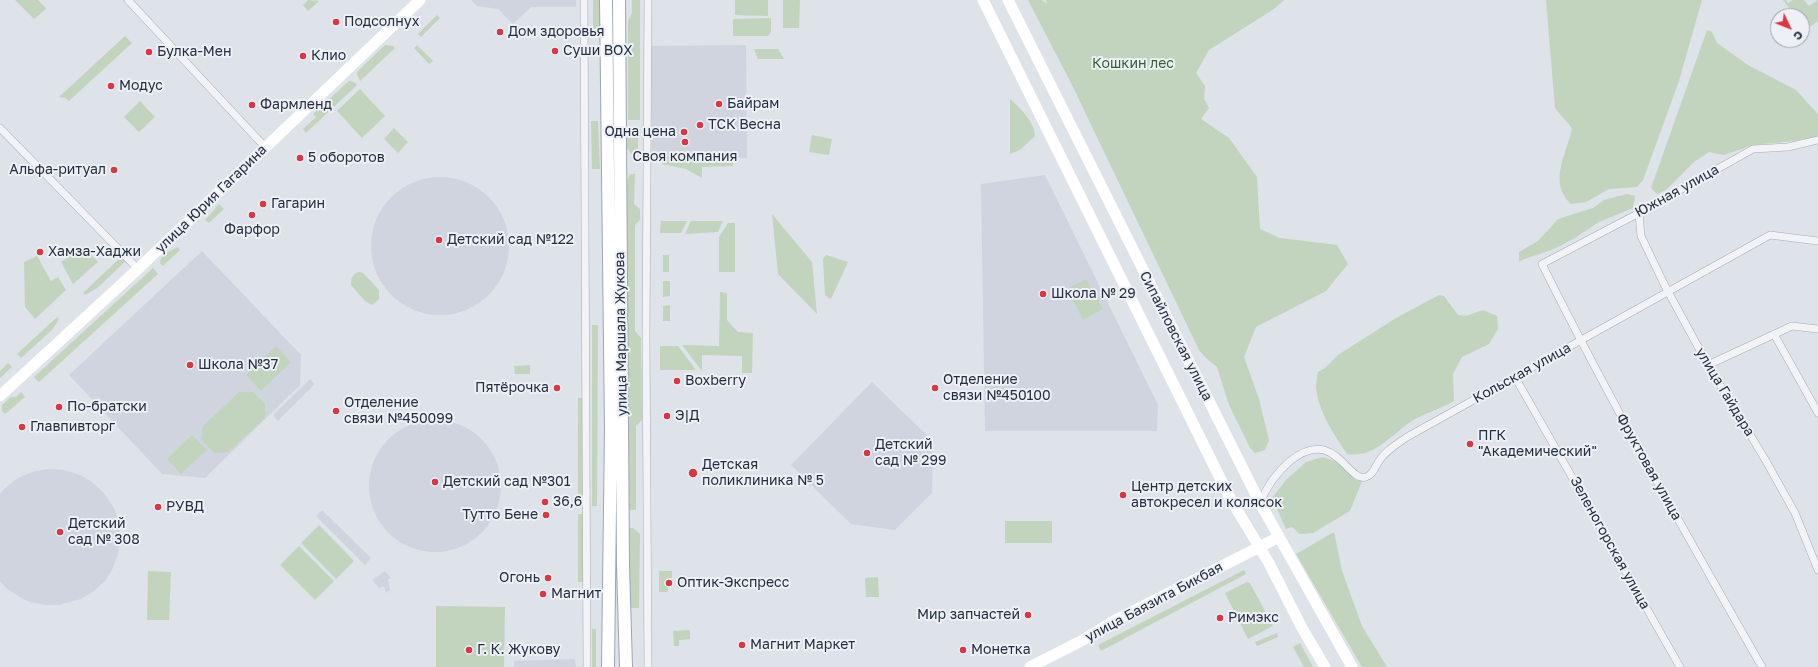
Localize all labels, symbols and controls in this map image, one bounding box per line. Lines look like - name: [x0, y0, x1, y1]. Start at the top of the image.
- north arrow: [1770, 8, 1810, 48]
- place label: Подсолнух: [344, 14, 420, 30]
- marker: Подсолнух: [331, 17, 341, 27]
- place label: Дом здоровья: [508, 24, 605, 40]
- marker: Дом здоровья: [495, 27, 505, 37]
- text: С: [1791, 29, 1806, 43]
- place label: Суши BOX: [563, 43, 632, 59]
- place label: Булка-Мен: [157, 44, 231, 60]
- marker: Суши BOX: [550, 46, 560, 56]
- marker: Булка-Мен: [144, 47, 154, 57]
- place label: Клио: [311, 48, 346, 64]
- marker: Клио: [298, 51, 308, 61]
- park label: Кошкин лес: [1092, 56, 1174, 72]
- place label: Модус: [119, 78, 163, 94]
- marker: Модус: [106, 81, 116, 91]
- place label: Байрам: [727, 96, 779, 112]
- place label: Фармленд: [260, 97, 332, 113]
- marker: Байрам: [714, 99, 724, 109]
- marker: Фармленд: [247, 100, 257, 110]
- place label: ТСК Весна: [708, 117, 781, 133]
- marker: ТСК Весна: [695, 120, 705, 130]
- place label: Одна цена: [604, 124, 676, 140]
- marker: Одна цена: [679, 127, 689, 137]
- marker: Своя компания: [680, 137, 690, 147]
- street label: улица Юрия Гагарина: [152, 141, 270, 257]
- place label: Своя компания: [633, 149, 737, 165]
- place label: 5 оборотов: [308, 150, 385, 166]
- marker: 5 оборотов: [295, 153, 305, 163]
- street label: Южная улица: [1632, 161, 1722, 221]
- place label: Альфа-ритуал: [9, 162, 106, 178]
- marker: Альфа-ритуал: [109, 165, 119, 175]
- place label: Гагарин: [271, 196, 325, 212]
- marker: Гагарин: [258, 199, 268, 209]
- marker: Фарфор: [247, 210, 257, 220]
- place label: Фарфор: [224, 222, 280, 238]
- place label: Детский сад №122: [447, 232, 574, 248]
- marker: Детский сад №122: [434, 235, 444, 245]
- place label: Хамза-Хаджи: [48, 244, 141, 260]
- marker: Хамза-Хаджи: [35, 247, 45, 257]
- street label: улица Маршала Жукова: [611, 252, 631, 416]
- street label: Сипайловская улица: [1136, 268, 1216, 404]
- place label: Школа № 29: [1051, 286, 1136, 302]
- marker: Школа № 29: [1038, 289, 1048, 299]
- street label: Кольская улица: [1470, 339, 1574, 407]
- street label: улица Гайдара: [1692, 345, 1758, 439]
- place label: Школа №37: [198, 357, 278, 373]
- marker: Школа №37: [185, 360, 195, 370]
- place label: Отделение связи №450100: [943, 372, 1051, 404]
- place label: Boxberry: [685, 373, 746, 389]
- marker: Boxberry: [672, 376, 682, 386]
- place label: Пятёрочка: [475, 380, 549, 396]
- marker: Пятёрочка: [552, 383, 562, 393]
- marker: Отделение связи №450100: [930, 383, 940, 393]
- place label: Отделение связи №450099: [344, 395, 453, 428]
- place label: По-братски: [67, 399, 147, 415]
- marker: По-братски: [54, 402, 64, 412]
- marker: Отделение связи №450099: [331, 406, 341, 416]
- place label: Э|Д: [675, 408, 699, 424]
- marker: Э|Д: [662, 411, 672, 421]
- street label: Фруктовая улица: [1613, 411, 1685, 523]
- place label: Главпивторг: [30, 419, 115, 435]
- marker: Главпивторг: [17, 422, 27, 432]
- place label: ПГК "Академический": [1478, 428, 1597, 460]
- place label: Детский сад № 299: [875, 437, 946, 470]
- marker: ПГК "Академический": [1465, 439, 1475, 449]
- marker: Детский сад № 299: [862, 448, 872, 458]
- place label: Детская поликлиника № 5: [702, 457, 824, 490]
- marker: Детская поликлиника № 5: [687, 467, 699, 479]
- place label: Детский сад №301: [443, 474, 571, 490]
- street label: Зеленогорская улица: [1566, 474, 1654, 612]
- marker: Детский сад №301: [430, 477, 440, 487]
- place label: Центр детских автокресел и колясок: [1131, 479, 1282, 512]
- marker: Центр детских автокресел и колясок: [1118, 490, 1128, 500]
- place label: 36,6: [553, 494, 582, 510]
- marker: 36,6: [540, 497, 550, 507]
- place label: РУВД: [166, 499, 204, 515]
- marker: РУВД: [153, 502, 163, 512]
- place label: Тутто Бене: [462, 507, 538, 523]
- marker: Тутто Бене: [541, 510, 551, 520]
- place label: Детский сад № 308: [68, 516, 140, 548]
- marker: Детский сад № 308: [55, 527, 65, 537]
- street label: улица Баязита Бикбая: [1082, 559, 1226, 645]
- place label: Огонь: [499, 570, 540, 586]
- marker: Огонь: [543, 573, 553, 583]
- place label: Оптик-Экспресс: [677, 575, 789, 591]
- marker: Оптик-Экспресс: [664, 578, 674, 588]
- place label: Магнит: [551, 586, 601, 602]
- marker: Магнит: [538, 589, 548, 599]
- place label: Мир запчастей: [917, 607, 1020, 623]
- marker: Мир запчастей: [1023, 610, 1033, 620]
- place label: Римэкс: [1228, 610, 1279, 626]
- marker: Римэкс: [1215, 613, 1225, 623]
- place label: Магнит Маркет: [750, 637, 855, 653]
- marker: Магнит Маркет: [737, 640, 747, 650]
- place label: Г. К. Жукову: [477, 642, 560, 658]
- place label: Монетка: [971, 642, 1031, 658]
- marker: Г. К. Жукову: [464, 645, 474, 655]
- marker: Монетка: [958, 645, 968, 655]

